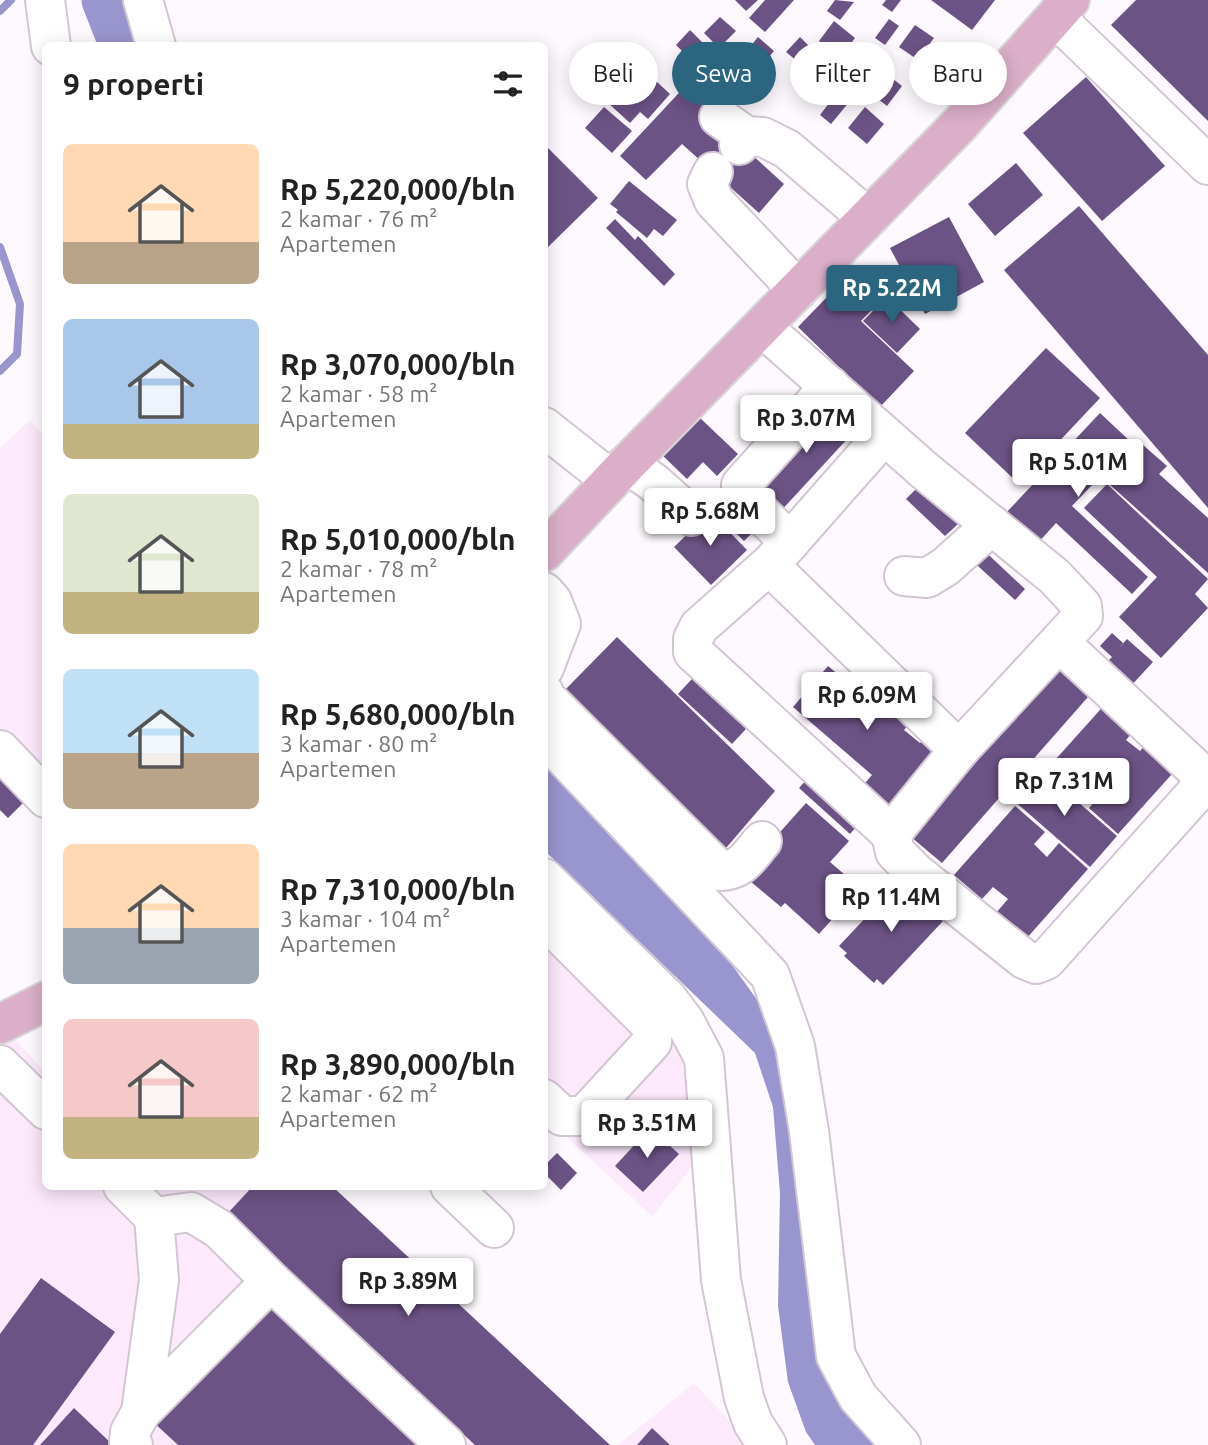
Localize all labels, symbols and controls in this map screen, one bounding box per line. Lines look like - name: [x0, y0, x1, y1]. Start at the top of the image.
- chip: Beli: [569, 42, 658, 105]
- chip: Sewa: [672, 42, 776, 105]
- chip: Filter: [790, 42, 895, 105]
- chip: Baru: [909, 42, 1007, 105]
- icon: filters: [489, 65, 527, 103]
- text: 9 properti: [63, 67, 204, 101]
- icon: home: [119, 172, 203, 256]
- text: Rp 5,220,000/bln: [280, 172, 516, 206]
- text: 2 kamar · 76 m²: [280, 206, 438, 231]
- text: Apartemen: [280, 231, 396, 256]
- pin: Rp 5.22M: [820, 266, 964, 325]
- text: Rp 5.22M: [842, 275, 942, 300]
- icon: home: [119, 347, 203, 431]
- text: Rp 3,070,000/bln: [280, 347, 516, 381]
- text: 2 kamar · 58 m²: [280, 381, 438, 406]
- pin: Rp 3.07M: [734, 396, 878, 455]
- text: Rp 3.07M: [756, 405, 856, 430]
- text: Apartemen: [280, 406, 396, 431]
- pin: Rp 5.01M: [1006, 440, 1150, 499]
- text: Rp 5.01M: [1028, 449, 1128, 474]
- pin: Rp 5.68M: [638, 489, 782, 548]
- text: Rp 5.68M: [660, 498, 760, 523]
- icon: home: [119, 522, 203, 606]
- text: Rp 5,010,000/bln: [280, 522, 516, 556]
- text: 2 kamar · 78 m²: [280, 556, 438, 581]
- text: Apartemen: [280, 581, 396, 606]
- pin: Rp 6.09M: [795, 672, 939, 732]
- text: Rp 6.09M: [817, 682, 917, 707]
- icon: home: [119, 697, 203, 781]
- text: Rp 5,680,000/bln: [280, 697, 516, 731]
- text: 3 kamar · 80 m²: [280, 731, 438, 756]
- text: Apartemen: [280, 756, 396, 781]
- pin: Rp 7.31M: [992, 758, 1136, 818]
- text: Rp 7.31M: [1014, 768, 1114, 793]
- icon: home: [119, 872, 203, 956]
- text: Rp 7,310,000/bln: [280, 872, 516, 906]
- pin: Rp 11.4M: [819, 874, 963, 934]
- text: Rp 11.4M: [841, 884, 941, 909]
- text: 3 kamar · 104 m²: [280, 906, 451, 931]
- text: Apartemen: [280, 931, 396, 956]
- icon: home: [119, 1047, 203, 1131]
- text: Rp 3,890,000/bln: [280, 1047, 516, 1081]
- text: 2 kamar · 62 m²: [280, 1081, 438, 1106]
- pin: Rp 3.51M: [575, 1100, 719, 1160]
- text: Apartemen: [280, 1106, 396, 1131]
- text: Rp 3.51M: [597, 1110, 697, 1135]
- pin: Rp 3.89M: [336, 1258, 480, 1318]
- text: Rp 3.89M: [358, 1268, 458, 1293]

